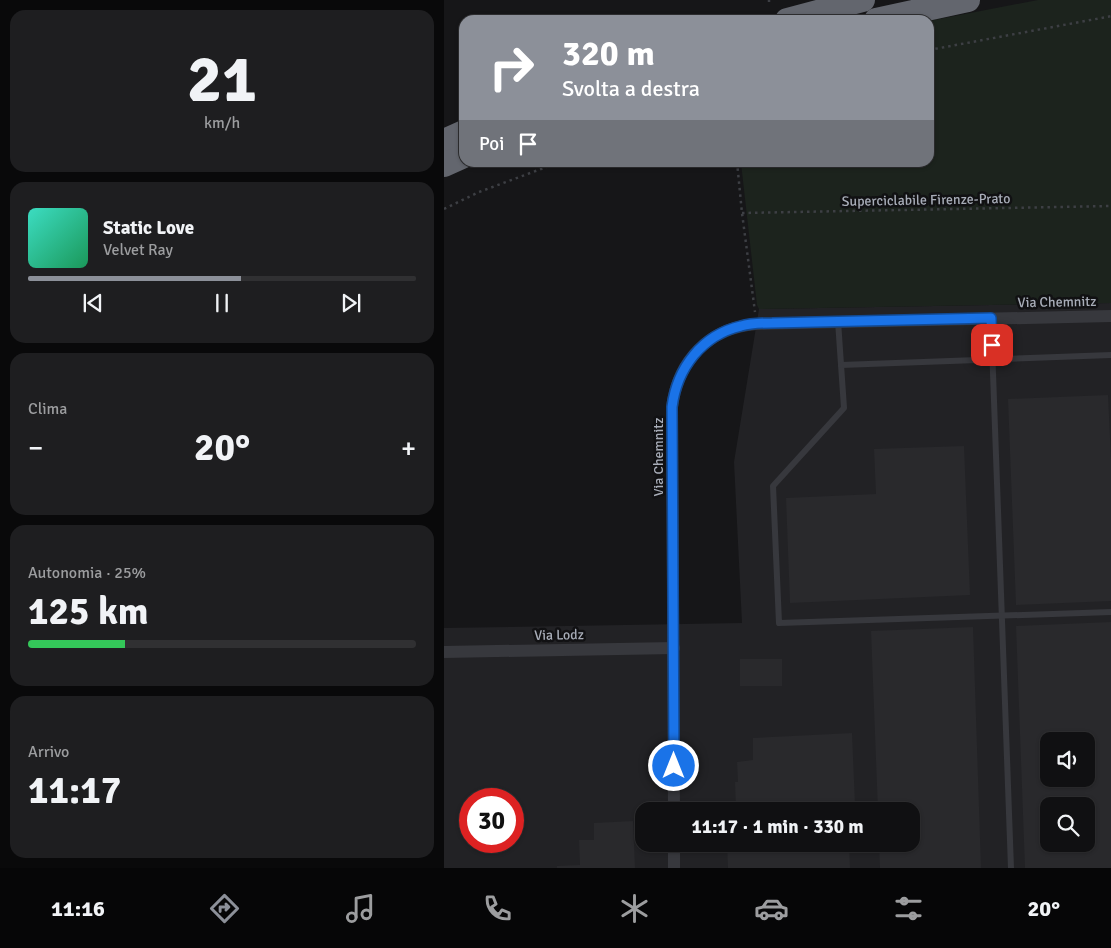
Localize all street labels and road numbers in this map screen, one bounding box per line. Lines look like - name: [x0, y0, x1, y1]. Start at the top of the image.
- street label: Superciclabile Firenze-Prato: [842, 190, 1010, 210]
- street label: Via Chemnitz: [1017, 293, 1097, 311]
- street label: Via Chemnitz: [650, 418, 667, 496]
- street label: Via Lodz: [534, 626, 584, 644]

